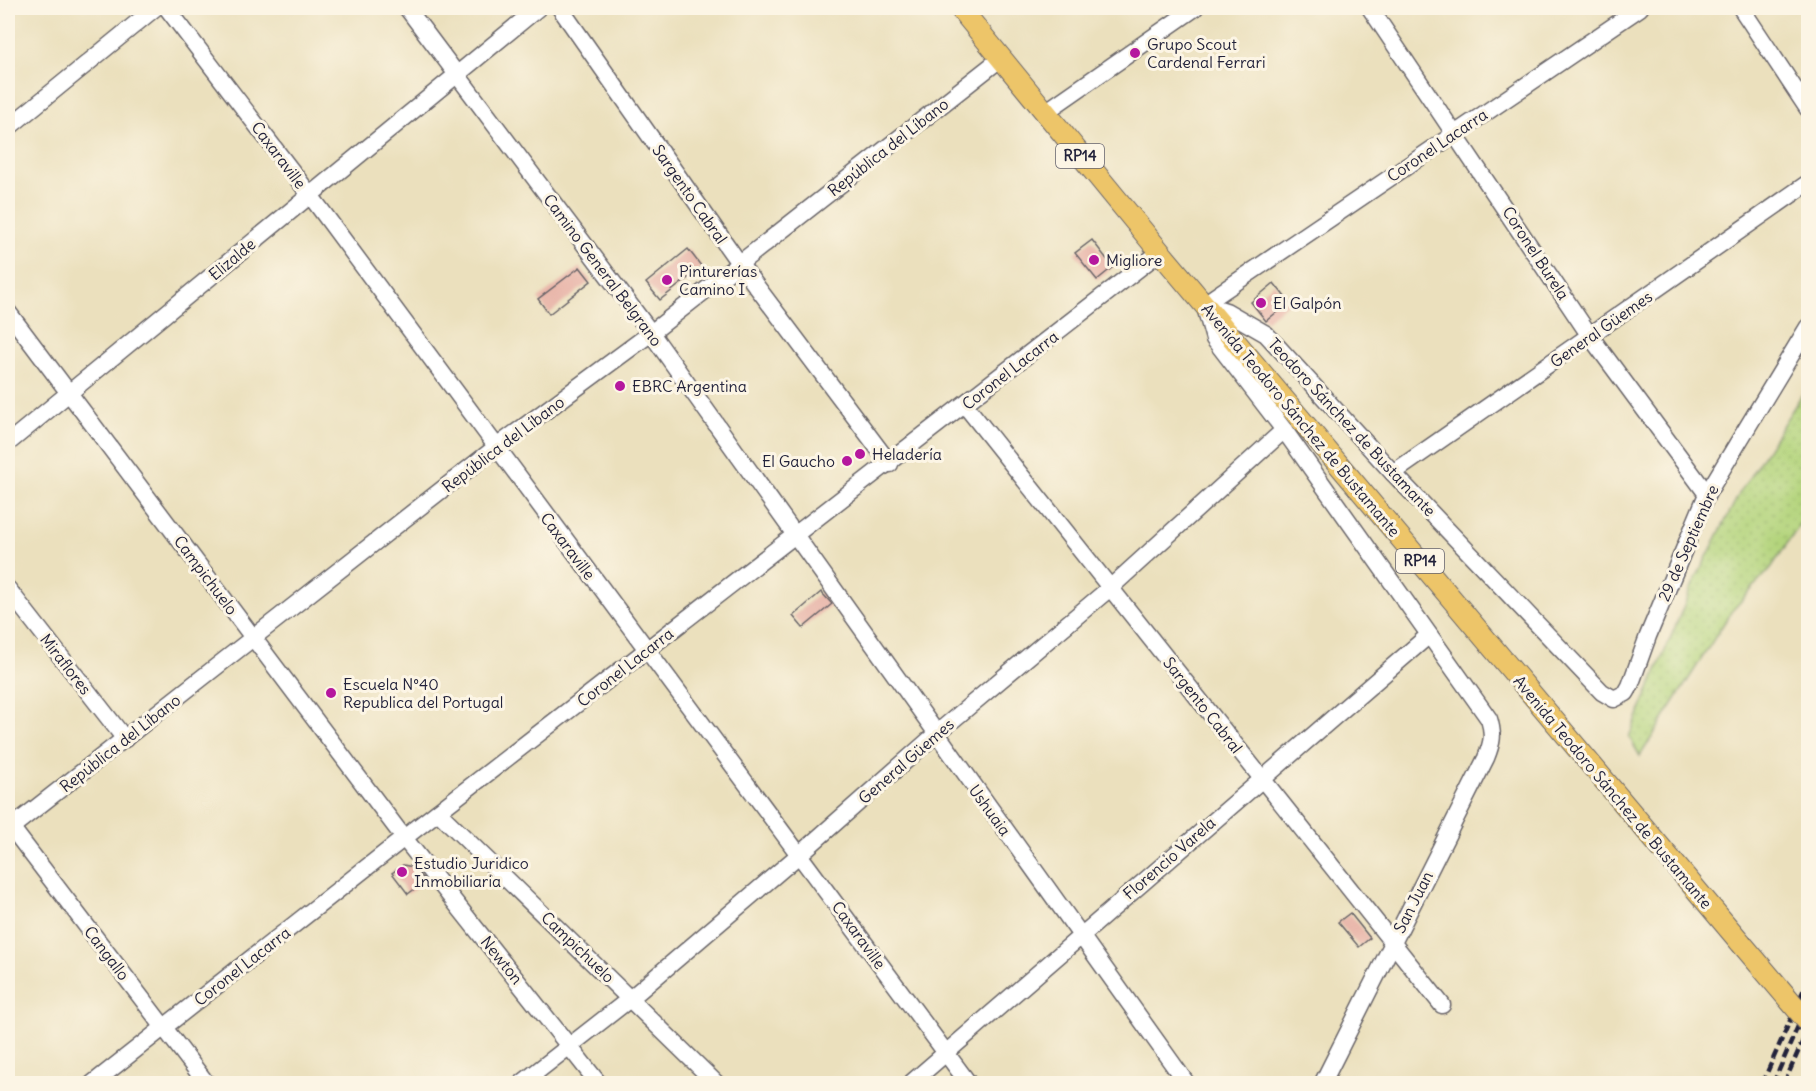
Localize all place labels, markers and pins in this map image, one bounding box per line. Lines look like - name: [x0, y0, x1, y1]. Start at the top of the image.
- place label: Grupo Scout Cardenal Ferrari: [1147, 34, 1266, 72]
- marker: Grupo Scout Cardenal Ferrari: [1128, 46, 1142, 60]
- place label: Migliore: [1106, 250, 1162, 270]
- marker: Migliore: [1087, 253, 1101, 267]
- place label: Pinturerías Camino I: [679, 261, 757, 299]
- marker: Pinturerías Camino I: [660, 273, 674, 287]
- place label: El Galpón: [1273, 293, 1341, 313]
- marker: El Galpón: [1254, 296, 1268, 310]
- place label: EBRC Argentina: [632, 376, 747, 396]
- marker: EBRC Argentina: [613, 379, 627, 393]
- place label: Heladería: [872, 444, 942, 464]
- marker: Heladería: [853, 447, 867, 461]
- place label: El Gaucho: [762, 451, 835, 471]
- marker: El Gaucho: [840, 454, 854, 468]
- place label: Escuela Nº40 Republica del Portugal: [343, 674, 503, 712]
- marker: Escuela Nº40 Republica del Portugal: [324, 686, 338, 700]
- place label: Estudio Juridico Inmobiliaria: [414, 853, 529, 891]
- marker: Estudio Juridico Inmobiliaria: [395, 865, 409, 879]

